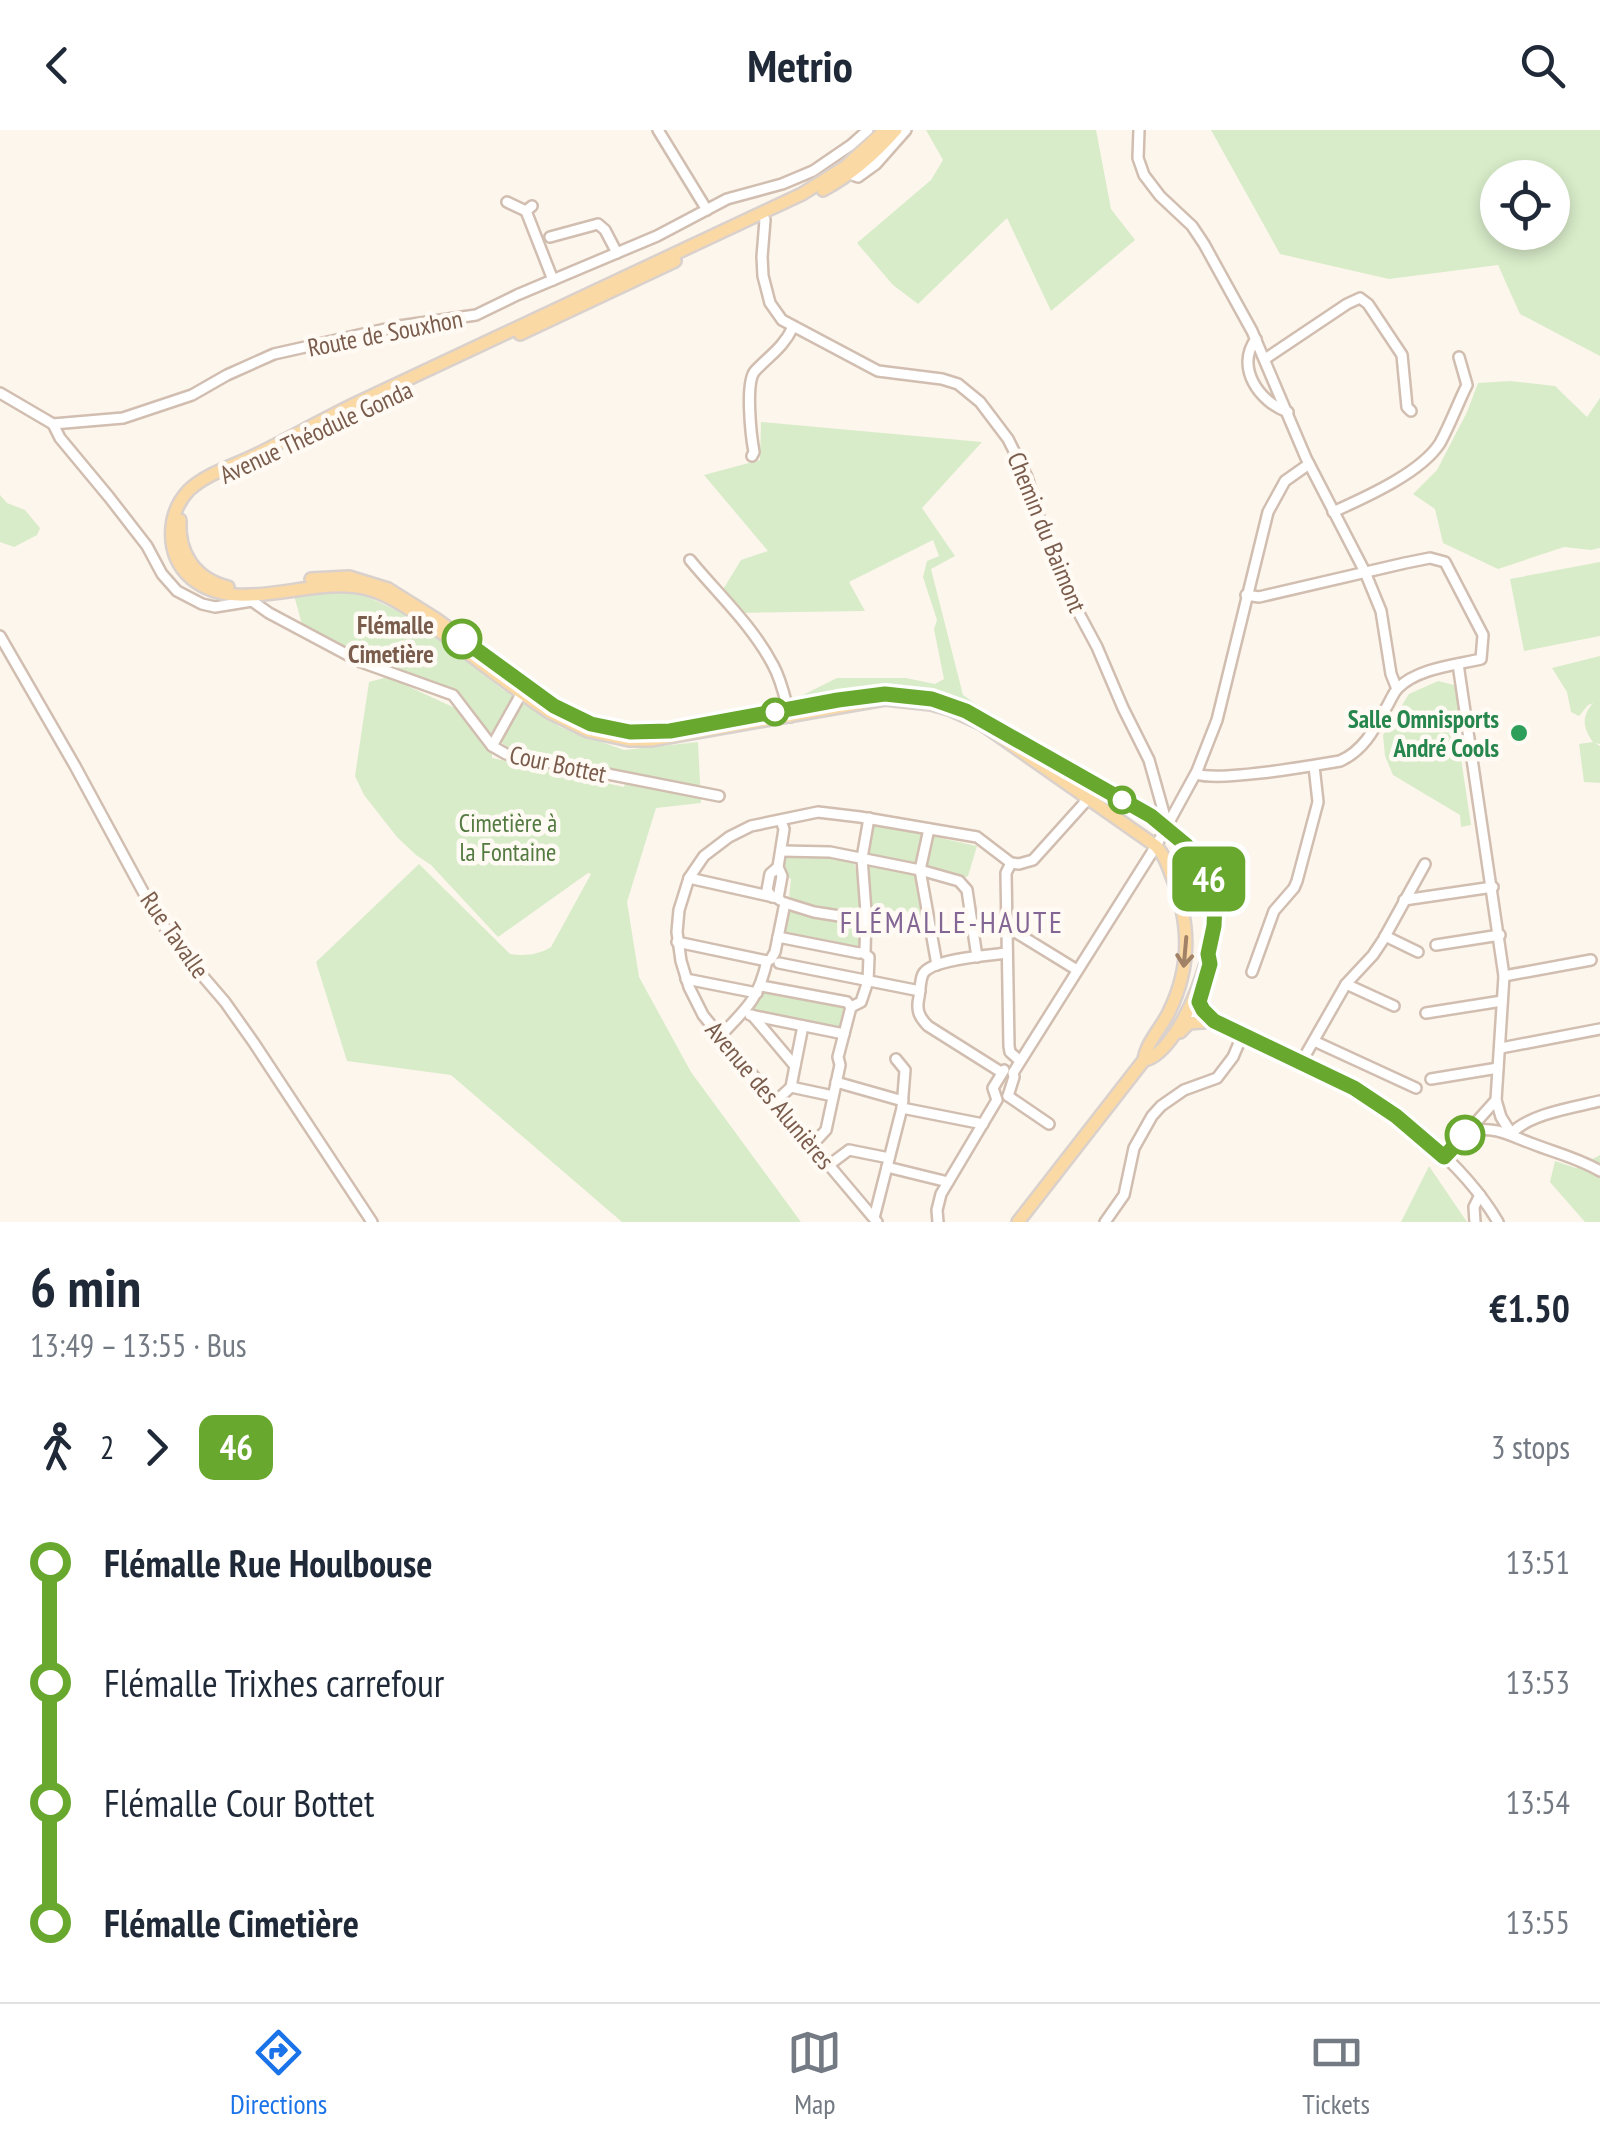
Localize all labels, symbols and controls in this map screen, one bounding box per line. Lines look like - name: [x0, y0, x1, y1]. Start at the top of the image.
- text: Metrio: [747, 36, 853, 94]
- icon: back: [30, 38, 85, 93]
- icon: search: [1515, 38, 1570, 93]
- map controls: [1480, 160, 1570, 250]
- button: locate: [1480, 160, 1570, 250]
- street label: Route de Souxhon: [305, 302, 465, 364]
- street label: Avenue Théodule Gonda: [215, 373, 417, 491]
- street label: Chemin du Baimont: [1000, 447, 1094, 617]
- place label: Flémalle Cimetière: [348, 609, 434, 670]
- marker: Flémalle Cimetière: [443, 620, 481, 658]
- unlabelled marker: [762, 699, 788, 725]
- place label: Salle Omnisports André Cools: [1348, 703, 1499, 764]
- marker: Salle Omnisports André Cools: [1508, 722, 1530, 744]
- street label: Cour Bottet: [507, 738, 609, 790]
- unlabelled marker: [1109, 787, 1135, 813]
- park label: Cimetière à la Fontaine: [459, 807, 557, 868]
- line badge: 46: [1164, 846, 1254, 912]
- text: 46: [1192, 856, 1226, 902]
- street label: Rue Tavalle: [134, 885, 216, 985]
- district label: FLÉMALLE-HAUTE: [840, 902, 1064, 941]
- one-way arrow: [1176, 935, 1195, 967]
- street label: Avenue des Alunières: [699, 1014, 841, 1176]
- unlabelled marker: [1446, 1116, 1484, 1154]
- text: 6 min: [30, 1251, 141, 1322]
- text: €1.50: [1489, 1283, 1570, 1332]
- text: 13:49 – 13:55 · Bus: [30, 1324, 247, 1366]
- icon: walk: [30, 1420, 85, 1475]
- icon: forward: [129, 1420, 184, 1475]
- text: 46: [219, 1424, 253, 1470]
- text: 2: [100, 1426, 114, 1468]
- text: 3 stops: [1491, 1426, 1570, 1468]
- text: Flémalle Rue Houlbouse: [104, 1538, 433, 1587]
- text: 13:51: [1506, 1541, 1570, 1583]
- text: Flémalle Trixhes carrefour: [104, 1658, 444, 1707]
- text: 13:53: [1506, 1661, 1570, 1703]
- text: Flémalle Cour Bottet: [104, 1778, 374, 1827]
- text: 13:54: [1506, 1781, 1570, 1823]
- text: Flémalle Cimetière: [104, 1898, 359, 1947]
- text: 13:55: [1506, 1901, 1570, 1943]
- tab: Directions: [230, 2025, 327, 2122]
- tab: Map: [787, 2025, 842, 2122]
- tab: Tickets: [1302, 2025, 1370, 2122]

